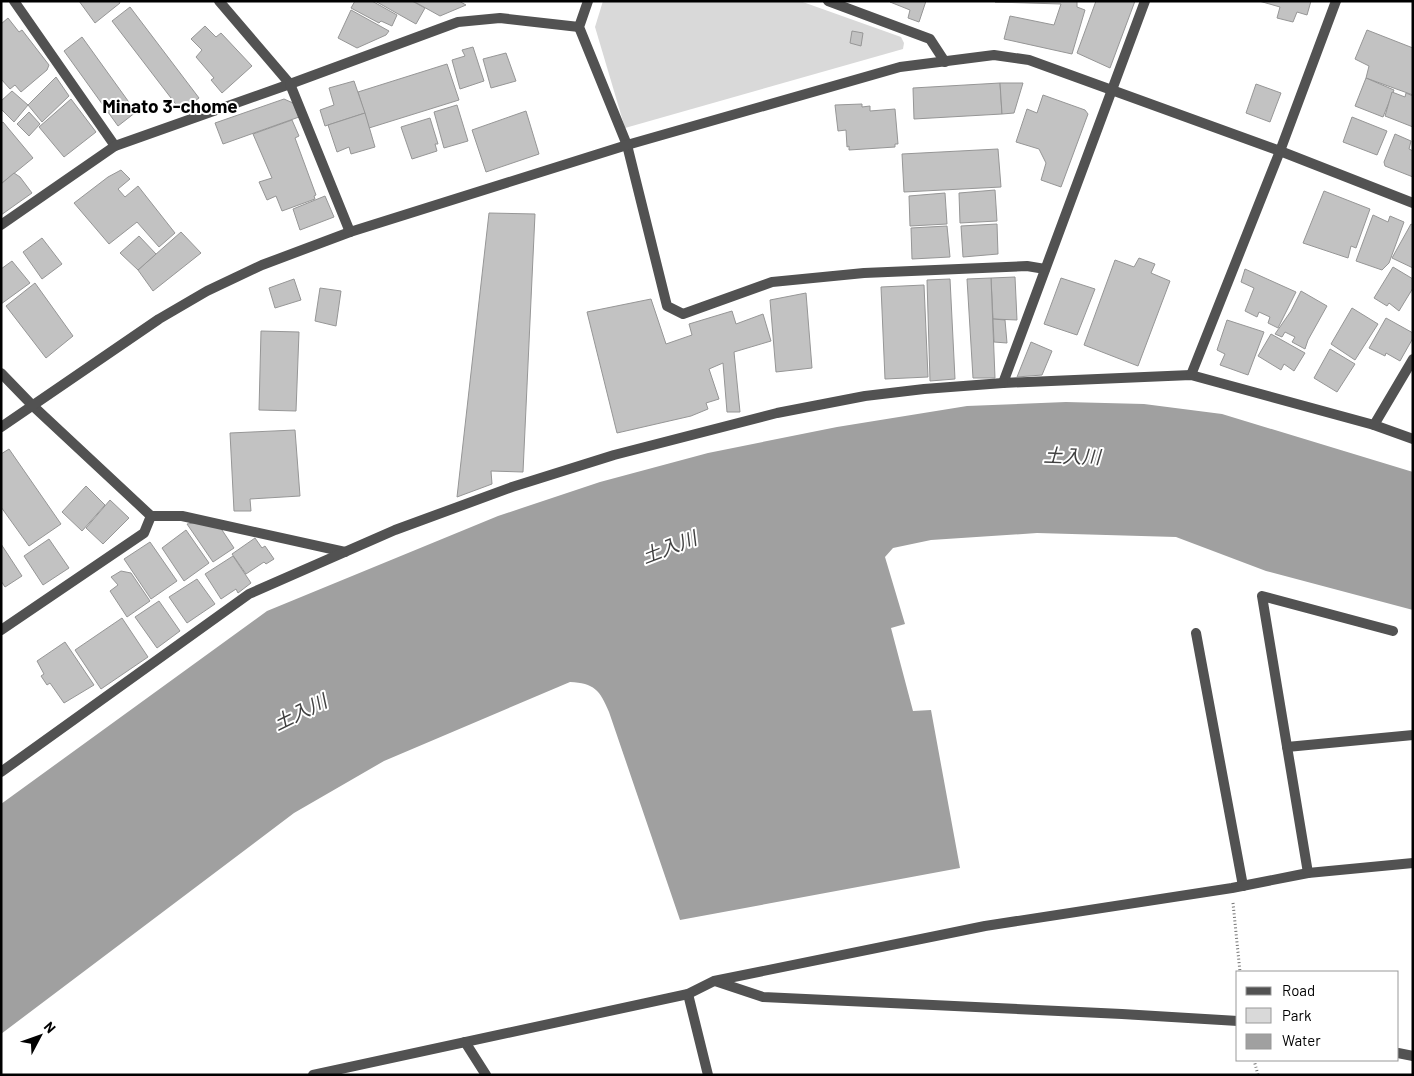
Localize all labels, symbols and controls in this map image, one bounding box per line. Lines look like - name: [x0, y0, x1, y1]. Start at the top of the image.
- district label: Minato 3-chome: [102, 94, 238, 117]
- water label: 土入川: [1043, 443, 1103, 468]
- water label: 土入川: [638, 525, 701, 567]
- water label: 土入川: [269, 688, 332, 734]
- legend: [1236, 971, 1399, 1061]
- text: Road: [1282, 981, 1315, 999]
- text: Park: [1282, 1006, 1312, 1024]
- north arrow: [15, 1011, 65, 1061]
- text: N: [41, 1018, 60, 1036]
- text: Water: [1282, 1031, 1321, 1049]

